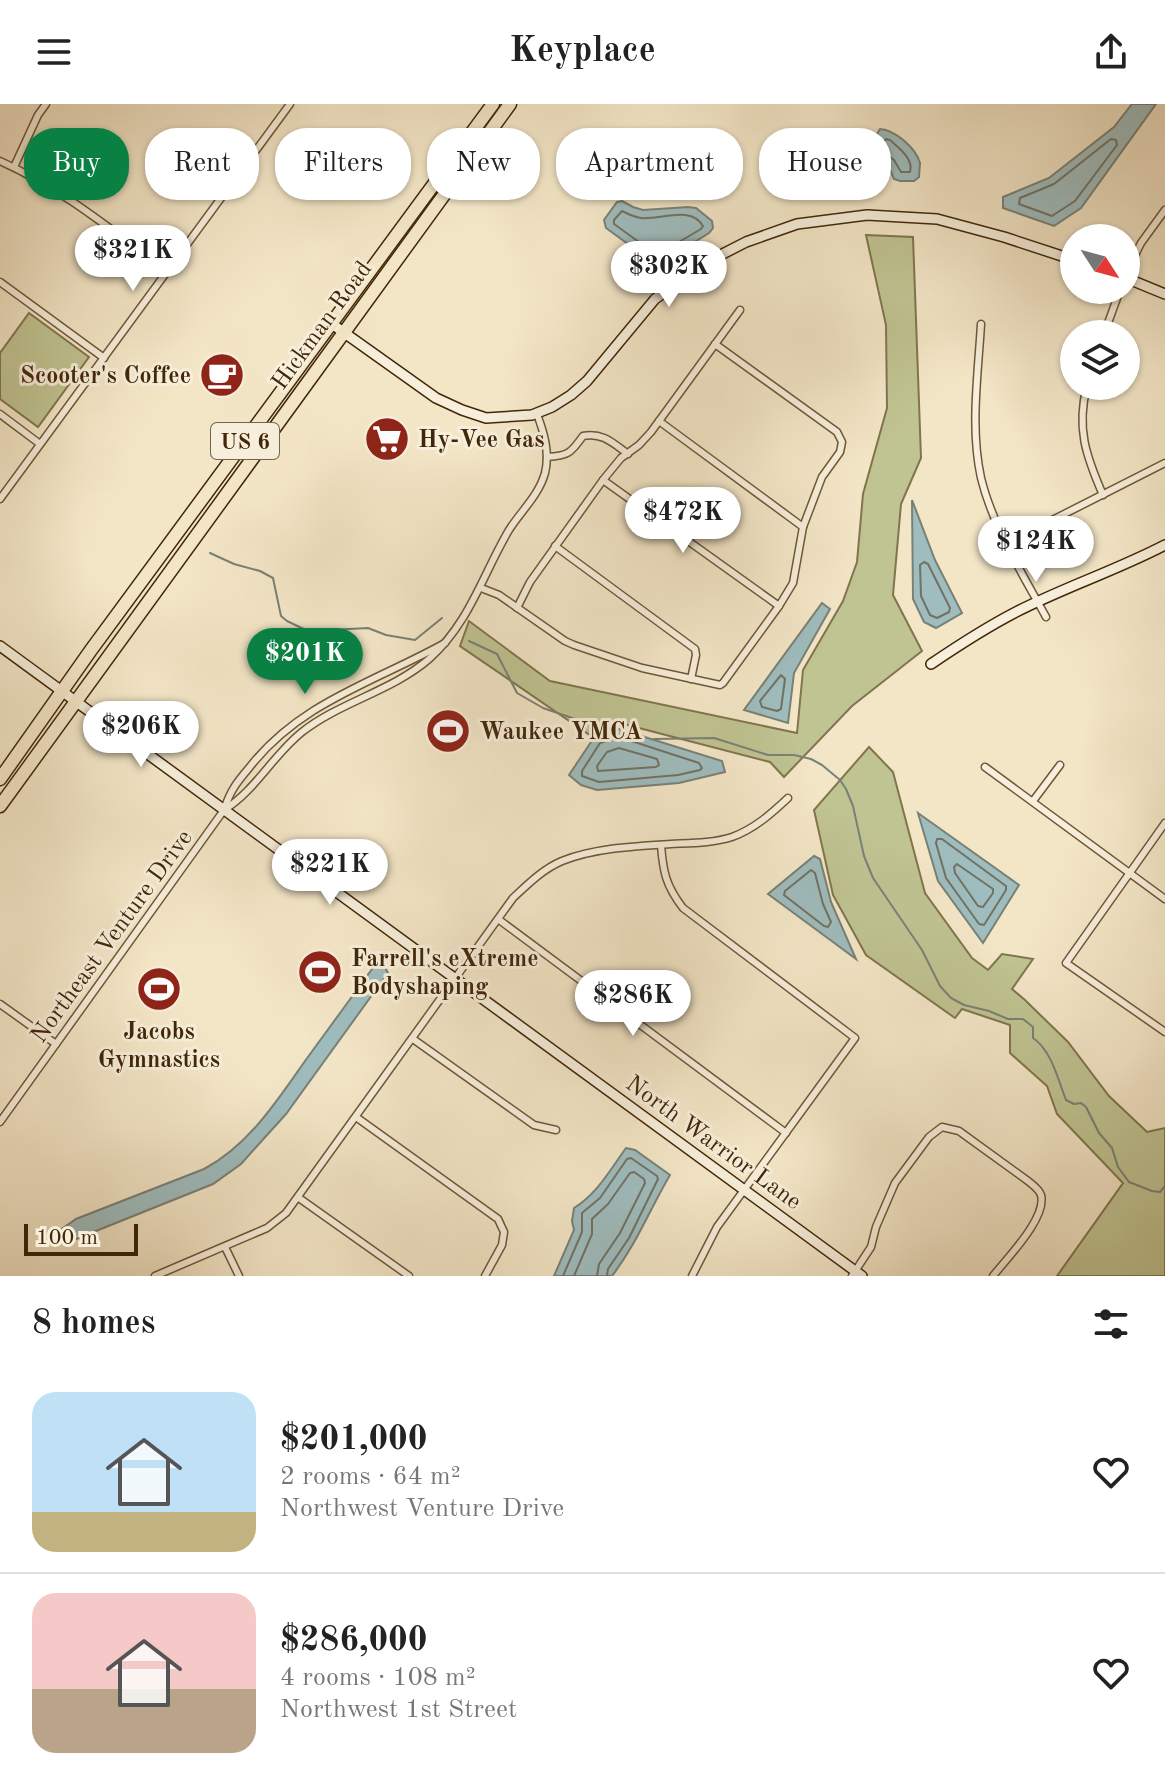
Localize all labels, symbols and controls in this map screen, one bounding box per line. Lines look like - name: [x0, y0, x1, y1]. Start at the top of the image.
- icon: menu: [32, 30, 76, 74]
- icon: share: [1089, 30, 1133, 74]
- text: Keyplace: [509, 34, 656, 70]
- chip: Buy: [24, 128, 129, 200]
- chip: Rent: [145, 128, 259, 200]
- chip: Filters: [275, 128, 411, 200]
- chip: New: [427, 128, 540, 200]
- chip: Apartment: [556, 128, 743, 200]
- chip: House: [759, 128, 891, 200]
- north arrow: [1060, 224, 1140, 304]
- map controls: [1060, 224, 1140, 400]
- pin: $321K: [77, 225, 189, 293]
- text: $321K: [93, 238, 173, 264]
- pin: $302K: [613, 241, 725, 309]
- text: $302K: [629, 254, 709, 280]
- street label: Hickman Road: [268, 257, 377, 395]
- button: layers: [1060, 320, 1140, 400]
- cafe icon: Scooter's Coffee: [198, 351, 246, 399]
- place label: Scooter's Coffee: [20, 365, 191, 389]
- supermarket icon: Hy-Vee Gas: [363, 415, 411, 463]
- road number: US 6: [211, 423, 279, 459]
- place label: Hy-Vee Gas: [418, 429, 545, 453]
- pin: $472K: [627, 487, 739, 555]
- text: $472K: [643, 500, 723, 526]
- pin: $124K: [980, 516, 1092, 584]
- text: $124K: [996, 529, 1076, 555]
- pin: $201K: [249, 628, 361, 696]
- text: $201K: [265, 641, 345, 667]
- pin: $206K: [85, 701, 197, 769]
- sports icon: Waukee YMCA: [424, 707, 472, 755]
- text: $206K: [101, 714, 181, 740]
- place label: Waukee YMCA: [479, 721, 642, 745]
- street label: Northeast Venture Drive: [27, 826, 198, 1048]
- pin: $221K: [274, 839, 386, 907]
- text: $221K: [290, 852, 370, 878]
- sports icon: Farrell's eXtreme Bodyshaping: [296, 948, 344, 996]
- place label: Farrell's eXtreme Bodyshaping: [351, 948, 539, 1000]
- sports icon: Jacobs Gymnastics: [135, 965, 183, 1013]
- pin: $286K: [577, 970, 689, 1038]
- text: $286K: [593, 983, 673, 1009]
- place label: Jacobs Gymnastics: [98, 1021, 220, 1073]
- street label: North Warrior Lane: [621, 1072, 805, 1215]
- scale bar: [24, 1220, 138, 1256]
- text: 100 m: [36, 1227, 98, 1249]
- icon: filters: [1089, 1302, 1133, 1346]
- text: 8 homes: [32, 1307, 155, 1341]
- text: $201,000: [280, 1423, 428, 1457]
- icon: home: [96, 1424, 192, 1520]
- icon: heart: [1089, 1450, 1133, 1494]
- text: 2 rooms · 64 m²: [280, 1464, 461, 1490]
- text: Northwest Venture Drive: [280, 1496, 564, 1522]
- text: $286,000: [280, 1624, 428, 1658]
- icon: home: [96, 1625, 192, 1721]
- icon: heart: [1089, 1651, 1133, 1695]
- text: 4 rooms · 108 m²: [280, 1665, 476, 1691]
- text: Northwest 1st Street: [280, 1697, 517, 1723]

